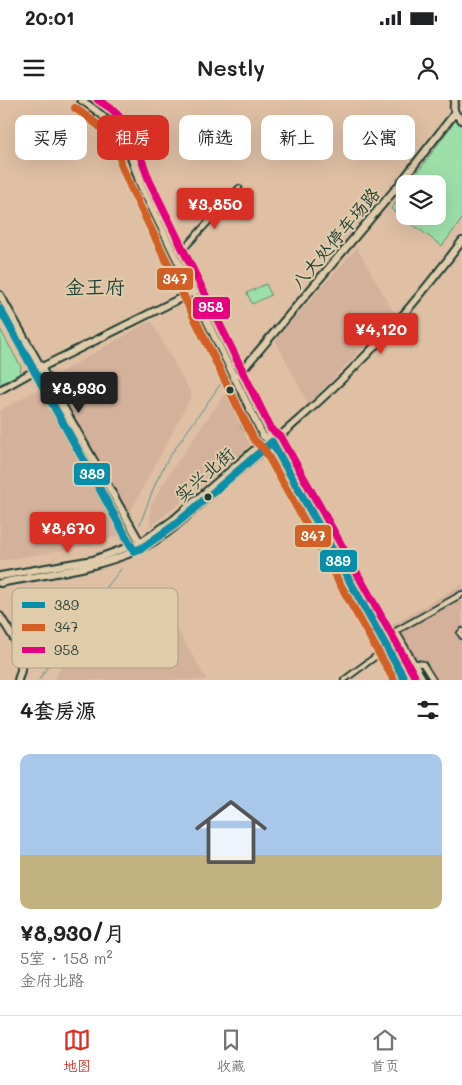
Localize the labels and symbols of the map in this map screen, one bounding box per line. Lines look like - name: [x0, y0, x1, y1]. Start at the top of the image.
- street label: 八大处停车场路: [285, 182, 385, 294]
- pin: ¥3,850: [174, 188, 256, 230]
- line badge: 347: [156, 267, 194, 291]
- text: 347: [162, 269, 188, 288]
- district label: 金王府: [65, 273, 125, 299]
- line badge: 958: [192, 296, 231, 320]
- text: 958: [198, 297, 224, 316]
- pin: ¥4,120: [340, 312, 422, 355]
- pin: ¥8,930: [38, 372, 120, 414]
- unlabelled marker: [225, 385, 235, 395]
- street label: 实兴北街: [169, 441, 239, 507]
- line badge: 389: [73, 462, 111, 486]
- text: 389: [79, 464, 105, 483]
- unlabelled marker: [203, 492, 213, 502]
- pin: ¥8,670: [27, 512, 109, 554]
- line badge: 347: [294, 524, 332, 548]
- text: 347: [300, 526, 326, 545]
- line badge: 389: [319, 549, 358, 573]
- text: 389: [325, 551, 351, 570]
- legend: [12, 588, 178, 668]
- text: 389: [54, 595, 79, 614]
- text: 347: [54, 617, 78, 636]
- text: 958: [54, 640, 79, 659]

